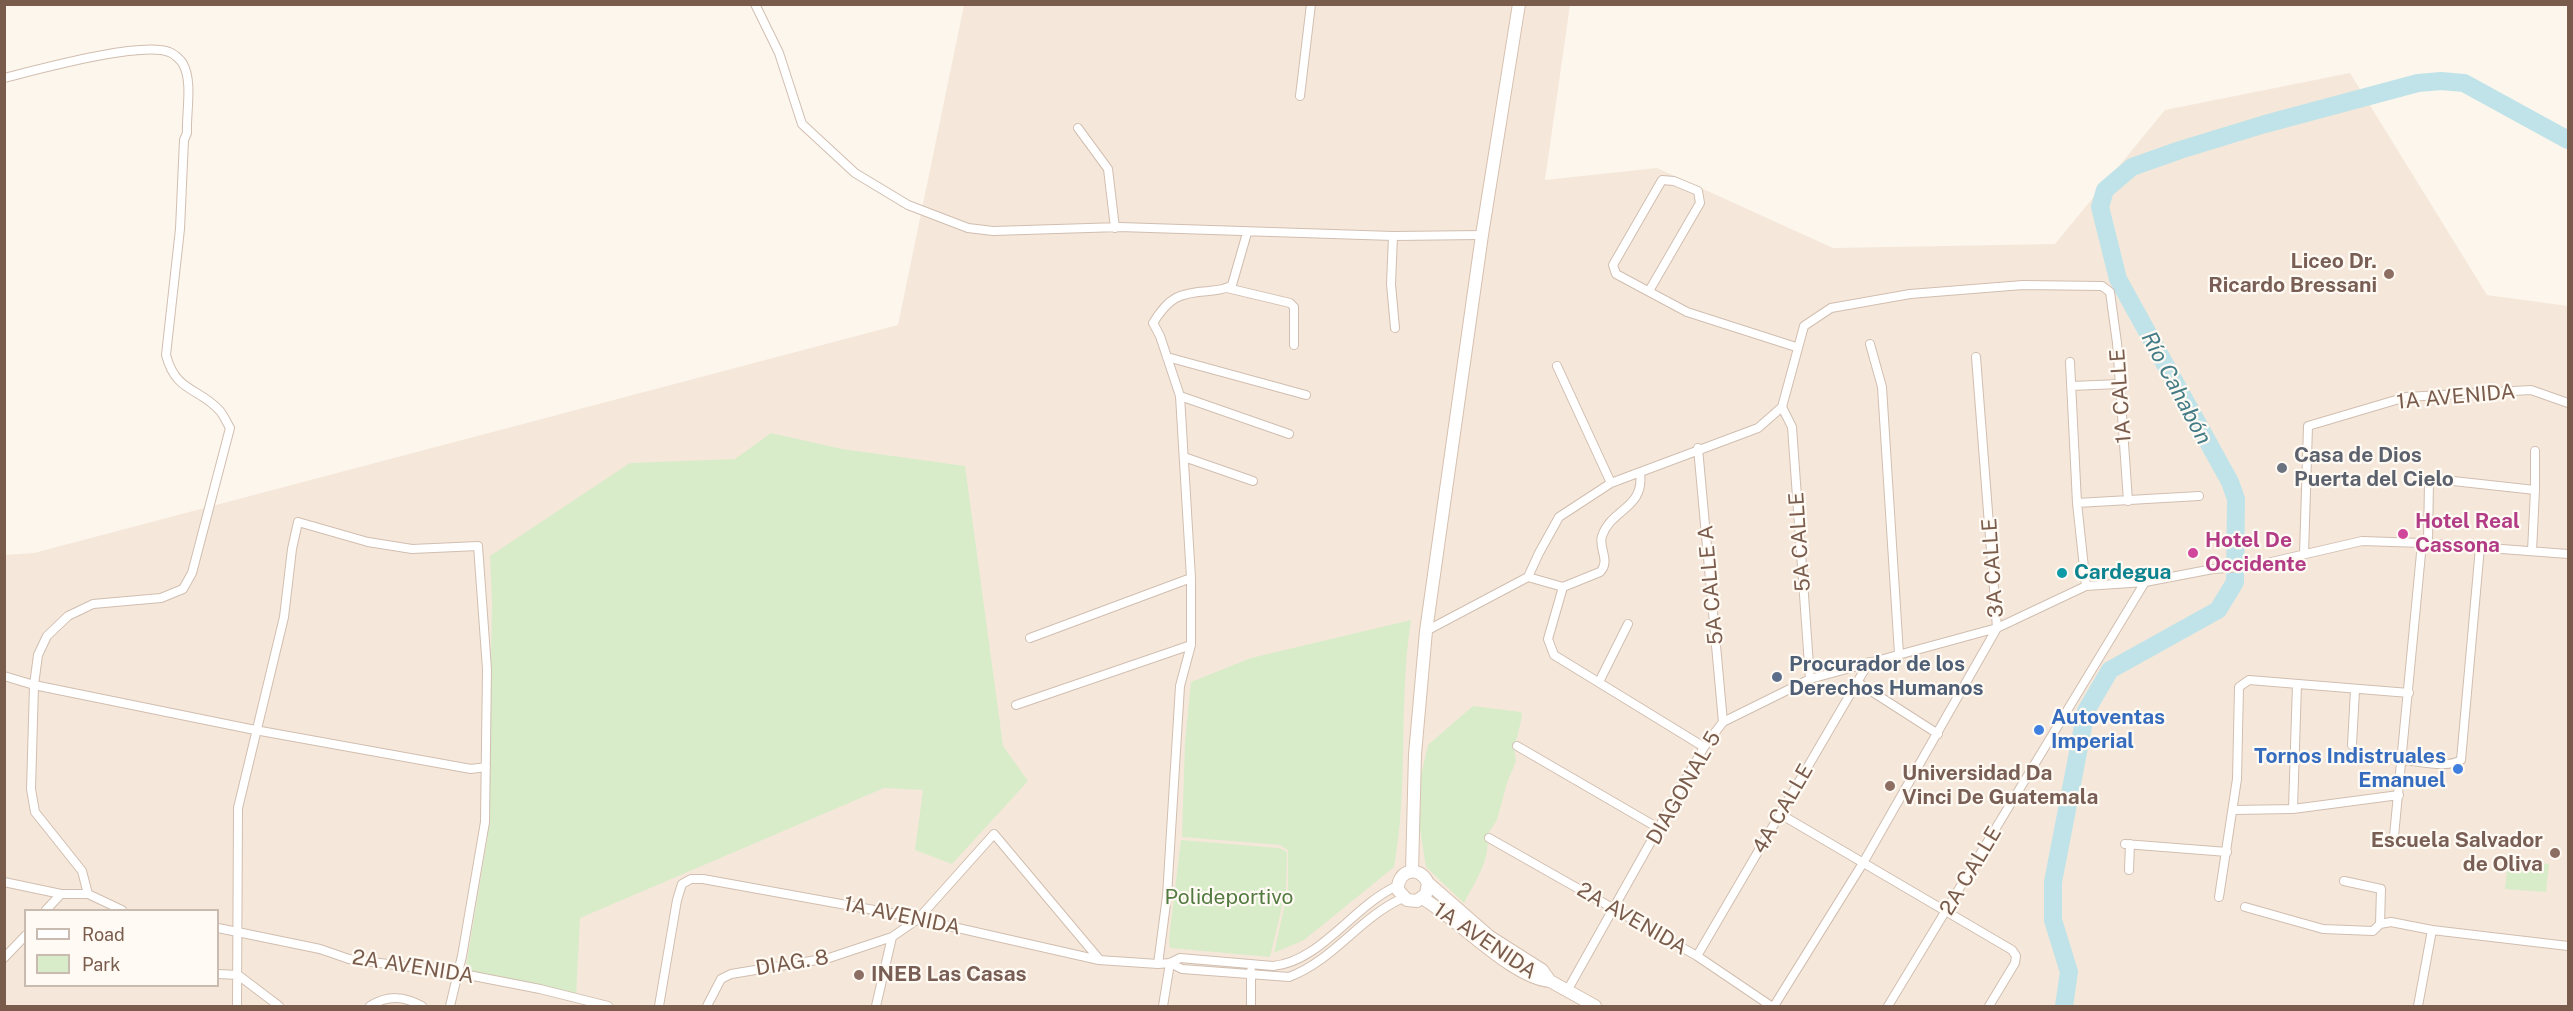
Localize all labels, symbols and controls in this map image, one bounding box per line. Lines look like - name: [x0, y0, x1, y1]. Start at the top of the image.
- place label: Liceo Dr. Ricardo Bressani: [2208, 249, 2377, 299]
- marker: Liceo Dr. Ricardo Bressani: [2382, 267, 2396, 281]
- water label: Río Cahabón: [2135, 327, 2217, 449]
- street label: 1A CALLE: [2105, 348, 2137, 444]
- street label: 1A AVENIDA: [2396, 379, 2516, 415]
- place label: Casa de Dios Puerta del Cielo: [2294, 443, 2454, 493]
- marker: Casa de Dios Puerta del Cielo: [2275, 461, 2289, 475]
- street label: 5A CALLE: [1784, 491, 1816, 593]
- place label: Hotel Real Cassona: [2415, 509, 2520, 559]
- street label: 3A CALLE: [1977, 517, 2009, 619]
- street label: 5A CALLE A: [1693, 524, 1729, 646]
- marker: Hotel Real Cassona: [2396, 527, 2410, 541]
- place label: Hotel De Occidente: [2205, 528, 2307, 578]
- marker: Hotel De Occidente: [2186, 546, 2200, 560]
- place label: Cardegua: [2074, 560, 2171, 586]
- marker: Cardegua: [2055, 566, 2069, 580]
- place label: Procurador de los Derechos Humanos: [1789, 652, 1984, 702]
- marker: Procurador de los Derechos Humanos: [1770, 670, 1784, 684]
- place label: Autoventas Imperial: [2051, 705, 2165, 755]
- marker: Autoventas Imperial: [2032, 723, 2046, 737]
- street label: DIAGONAL 5: [1641, 727, 1727, 849]
- place label: Tornos Indistruales Emanuel: [2254, 744, 2446, 794]
- street label: 4A CALLE: [1747, 760, 1819, 858]
- place label: Universidad Da Vinci De Guatemala: [1902, 761, 2098, 811]
- marker: Tornos Indistruales Emanuel: [2451, 762, 2465, 776]
- marker: Universidad Da Vinci De Guatemala: [1883, 779, 1897, 793]
- street label: 2A CALLE: [1935, 822, 2007, 920]
- place label: Escuela Salvador de Oliva: [2371, 828, 2543, 878]
- marker: Escuela Salvador de Oliva: [2548, 846, 2562, 860]
- street label: 2A AVENIDA: [1572, 877, 1692, 961]
- park label: Polideportivo: [1165, 885, 1293, 911]
- street label: 1A AVENIDA: [841, 891, 963, 941]
- street label: 1A AVENIDA: [1429, 897, 1541, 985]
- legend: [24, 909, 219, 987]
- text: Road: [82, 924, 125, 945]
- street label: 2A AVENIDA: [350, 945, 476, 989]
- street label: DIAG. 8: [754, 945, 830, 981]
- text: Park: [82, 954, 120, 975]
- place label: INEB Las Casas: [871, 962, 1027, 988]
- marker: INEB Las Casas: [852, 968, 866, 982]

